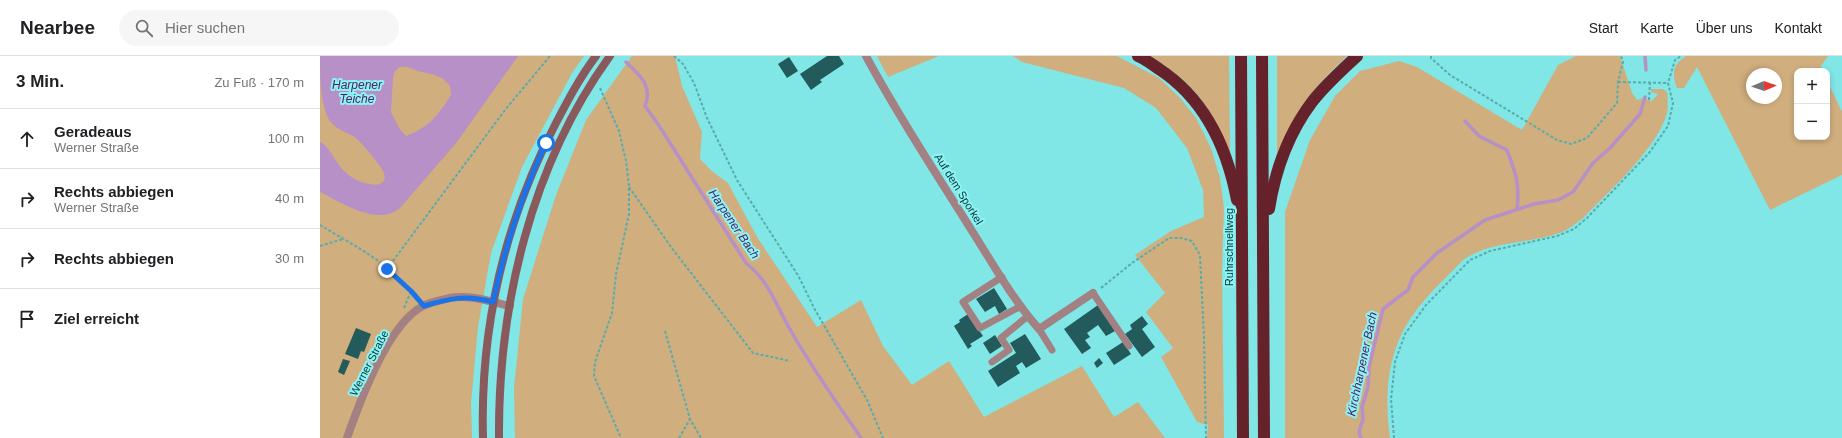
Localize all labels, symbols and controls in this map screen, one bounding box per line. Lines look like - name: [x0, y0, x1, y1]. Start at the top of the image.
- search box: [119, 10, 399, 46]
- text: Nearbee: [20, 17, 95, 38]
- icon: search: [133, 17, 155, 39]
- text: Hier suchen: [165, 19, 245, 36]
- text: Start: [1589, 20, 1618, 36]
- text: Karte: [1640, 20, 1674, 36]
- text: Über uns: [1696, 20, 1753, 36]
- text: Kontakt: [1775, 20, 1822, 36]
- north arrow: [1746, 68, 1782, 104]
- map controls: [1794, 68, 1830, 140]
- button: +: [1794, 68, 1830, 104]
- text: 3 Min.: [16, 72, 64, 91]
- text: Zu Fuß · 170 m: [214, 75, 304, 90]
- water label: Harpener Teiche: [332, 78, 383, 106]
- button: −: [1794, 104, 1830, 140]
- text: Geradeaus: [54, 123, 132, 140]
- icon: ahead: [16, 128, 38, 150]
- text: 100 m: [268, 131, 304, 146]
- route start: [537, 134, 555, 152]
- text: Werner Straße: [54, 140, 139, 155]
- street label: Auf dem Sporkel: [932, 151, 986, 227]
- text: Rechts abbiegen: [54, 183, 174, 200]
- water label: Harpener Bach: [706, 187, 763, 262]
- icon: right: [16, 188, 38, 210]
- text: 40 m: [275, 191, 304, 206]
- text: Werner Straße: [54, 200, 139, 215]
- street label: Ruhrschnellweg: [1223, 208, 1235, 286]
- icon: right: [16, 248, 38, 270]
- text: Rechts abbiegen: [54, 250, 174, 267]
- text: 30 m: [275, 251, 304, 266]
- route end: [378, 260, 396, 278]
- icon: arrive: [16, 308, 38, 330]
- text: Ziel erreicht: [54, 310, 139, 327]
- water label: Kirchharpener Bach: [1344, 310, 1380, 417]
- street label: Werner Straße: [347, 328, 391, 398]

